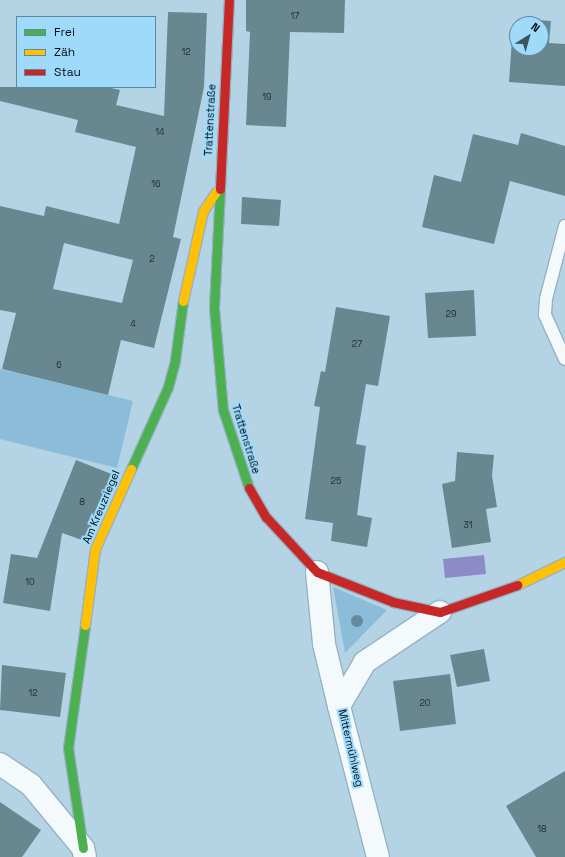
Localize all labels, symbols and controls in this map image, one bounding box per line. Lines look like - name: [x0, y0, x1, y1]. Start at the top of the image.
- house number: 17: [291, 11, 299, 21]
- legend: [16, 16, 156, 88]
- north arrow: [509, 16, 549, 56]
- text: N: [528, 19, 543, 35]
- text: Frei: [54, 24, 75, 40]
- text: Zäh: [54, 44, 75, 60]
- house number: 12: [181, 47, 191, 57]
- text: Stau: [54, 64, 81, 80]
- street label: Trattenstraße: [202, 84, 218, 156]
- house number: 19: [262, 92, 272, 102]
- house number: 14: [155, 127, 165, 137]
- house number: 16: [151, 179, 161, 189]
- house number: 2: [149, 254, 155, 264]
- house number: 29: [446, 309, 456, 319]
- house number: 4: [130, 319, 136, 329]
- house number: 27: [352, 339, 362, 349]
- house number: 6: [56, 360, 62, 370]
- street label: Trattenstraße: [229, 403, 263, 475]
- street label: Am Kreuzriegel: [80, 468, 122, 546]
- house number: 25: [331, 476, 341, 486]
- house number: 8: [79, 497, 85, 507]
- house number: 31: [463, 520, 473, 530]
- house number: 10: [25, 577, 35, 587]
- house number: 12: [28, 688, 38, 698]
- house number: 20: [419, 698, 431, 708]
- street label: Mittermühlweg: [336, 708, 366, 788]
- house number: 18: [537, 824, 547, 834]

